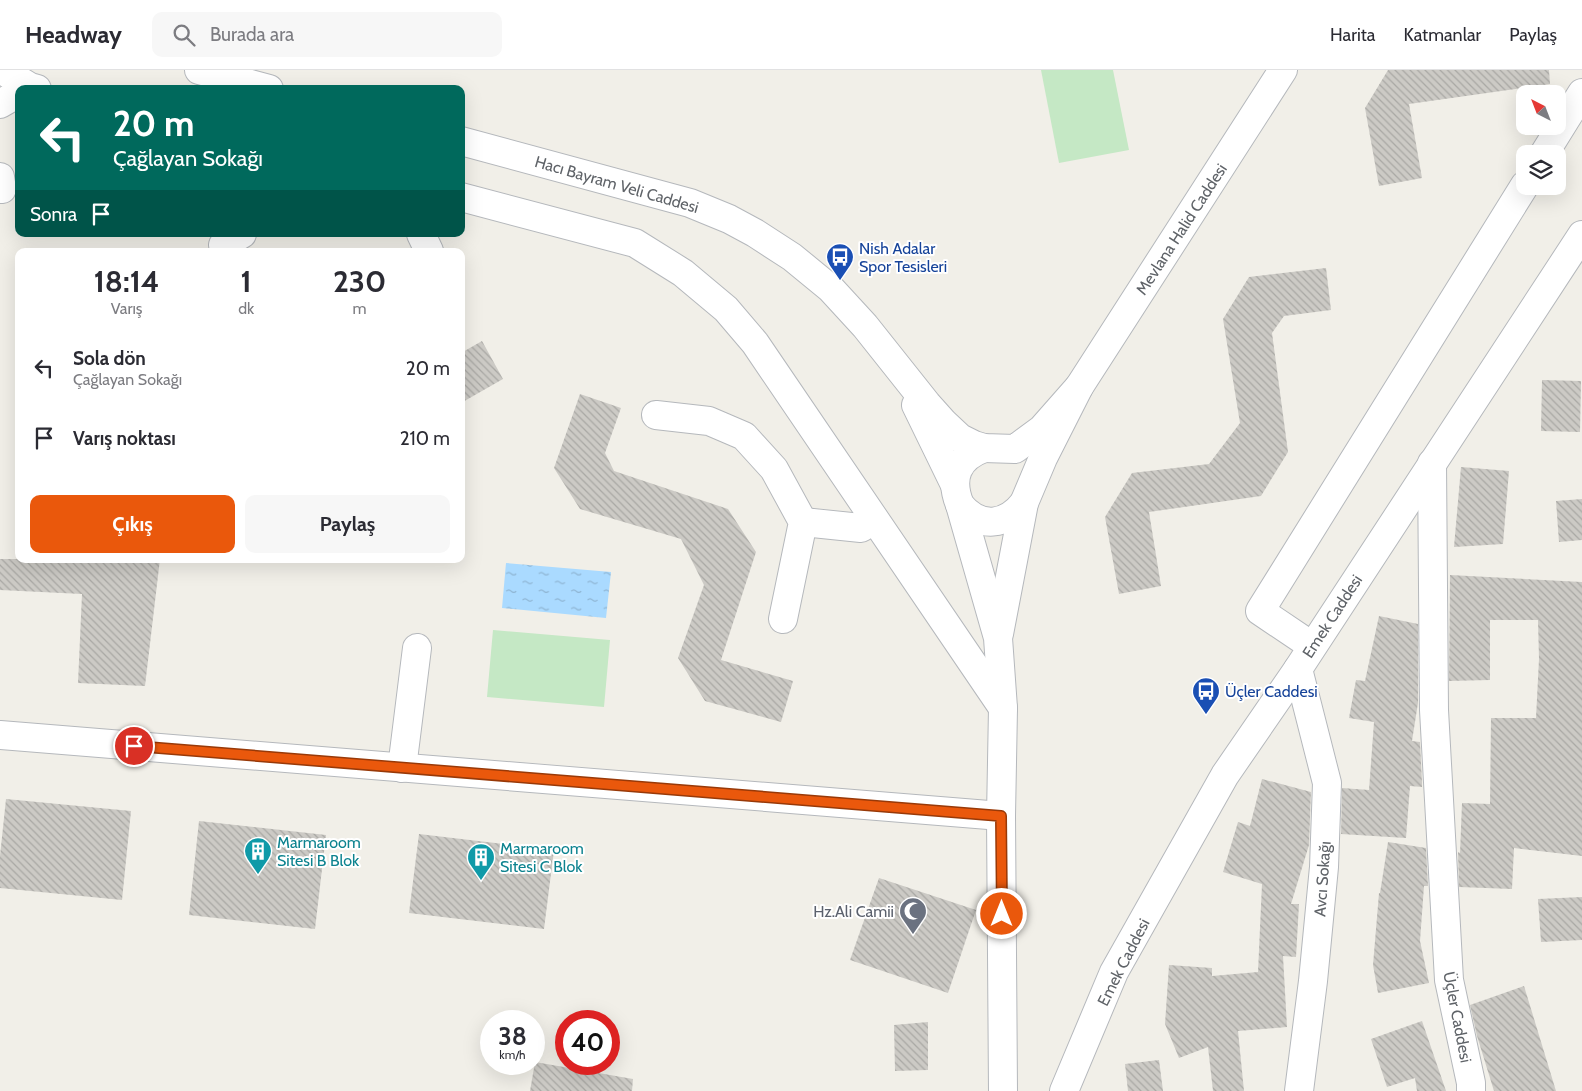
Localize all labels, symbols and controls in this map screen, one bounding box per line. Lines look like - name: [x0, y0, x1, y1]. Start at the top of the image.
- search box: [152, 12, 502, 57]
- text: Headway: [25, 20, 122, 49]
- icon: search: [170, 21, 198, 49]
- text: Burada ara: [210, 23, 294, 46]
- text: Harita: [1330, 24, 1375, 46]
- text: Katmanlar: [1403, 24, 1481, 46]
- text: Paylaş: [1509, 24, 1557, 46]
- north arrow: [1516, 85, 1566, 135]
- map controls: [1516, 85, 1566, 195]
- text: 20 m: [113, 102, 195, 145]
- icon: left: [30, 105, 95, 170]
- text: Çağlayan Sokağı: [113, 145, 263, 172]
- button: layers: [1516, 145, 1566, 195]
- street label: Hacı Bayram Veli Caddesi: [533, 152, 701, 217]
- street label: Mevlana Halid Caddesi: [1132, 160, 1231, 298]
- icon: arrive: [87, 200, 115, 228]
- text: Sonra: [30, 203, 77, 226]
- place label: Nish Adalar Spor Tesisleri: [859, 239, 947, 276]
- bus stop icon: Nish Adalar Spor Tesisleri: [825, 242, 855, 281]
- text: 18:14: [94, 263, 159, 300]
- text: 1: [241, 263, 252, 300]
- text: 230: [333, 263, 386, 300]
- text: Varış: [111, 299, 143, 318]
- text: dk: [238, 299, 254, 318]
- text: m: [353, 299, 367, 318]
- text: Sola dön: [73, 347, 146, 370]
- icon: left: [30, 354, 58, 382]
- text: 20 m: [406, 357, 450, 380]
- text: Çağlayan Sokağı: [73, 370, 182, 389]
- icon: arrive: [30, 424, 58, 452]
- text: Varış noktası: [73, 427, 176, 450]
- text: 210 m: [400, 427, 450, 450]
- button: Çıkış: [30, 495, 235, 553]
- button: Paylaş: [245, 495, 450, 553]
- street label: Emek Caddesi: [1299, 571, 1366, 661]
- bus stop icon: Üçler Caddesi: [1191, 676, 1221, 715]
- place label: Üçler Caddesi: [1225, 682, 1318, 701]
- pin: [113, 725, 155, 767]
- icon: arrive: [120, 732, 148, 760]
- place label: Marmaroom Sitesi B Blok: [277, 833, 361, 870]
- building icon: Marmaroom Sitesi B Blok: [243, 836, 273, 875]
- place label: Marmaroom Sitesi C Blok: [500, 839, 584, 876]
- street label: Avcı Sokağı: [1310, 841, 1335, 917]
- building icon: Marmaroom Sitesi C Blok: [466, 842, 496, 881]
- position arrow: [975, 887, 1027, 939]
- mosque icon: Hz.Ali Camii: [898, 896, 928, 935]
- place label: Hz.Ali Camii: [813, 902, 894, 921]
- street label: Emek Caddesi: [1093, 915, 1154, 1009]
- street label: Üçler Caddesi: [1439, 970, 1476, 1064]
- speed limit sign: 40: [555, 1010, 620, 1075]
- text: 38: [498, 1021, 527, 1051]
- text: km/h: [499, 1047, 526, 1062]

